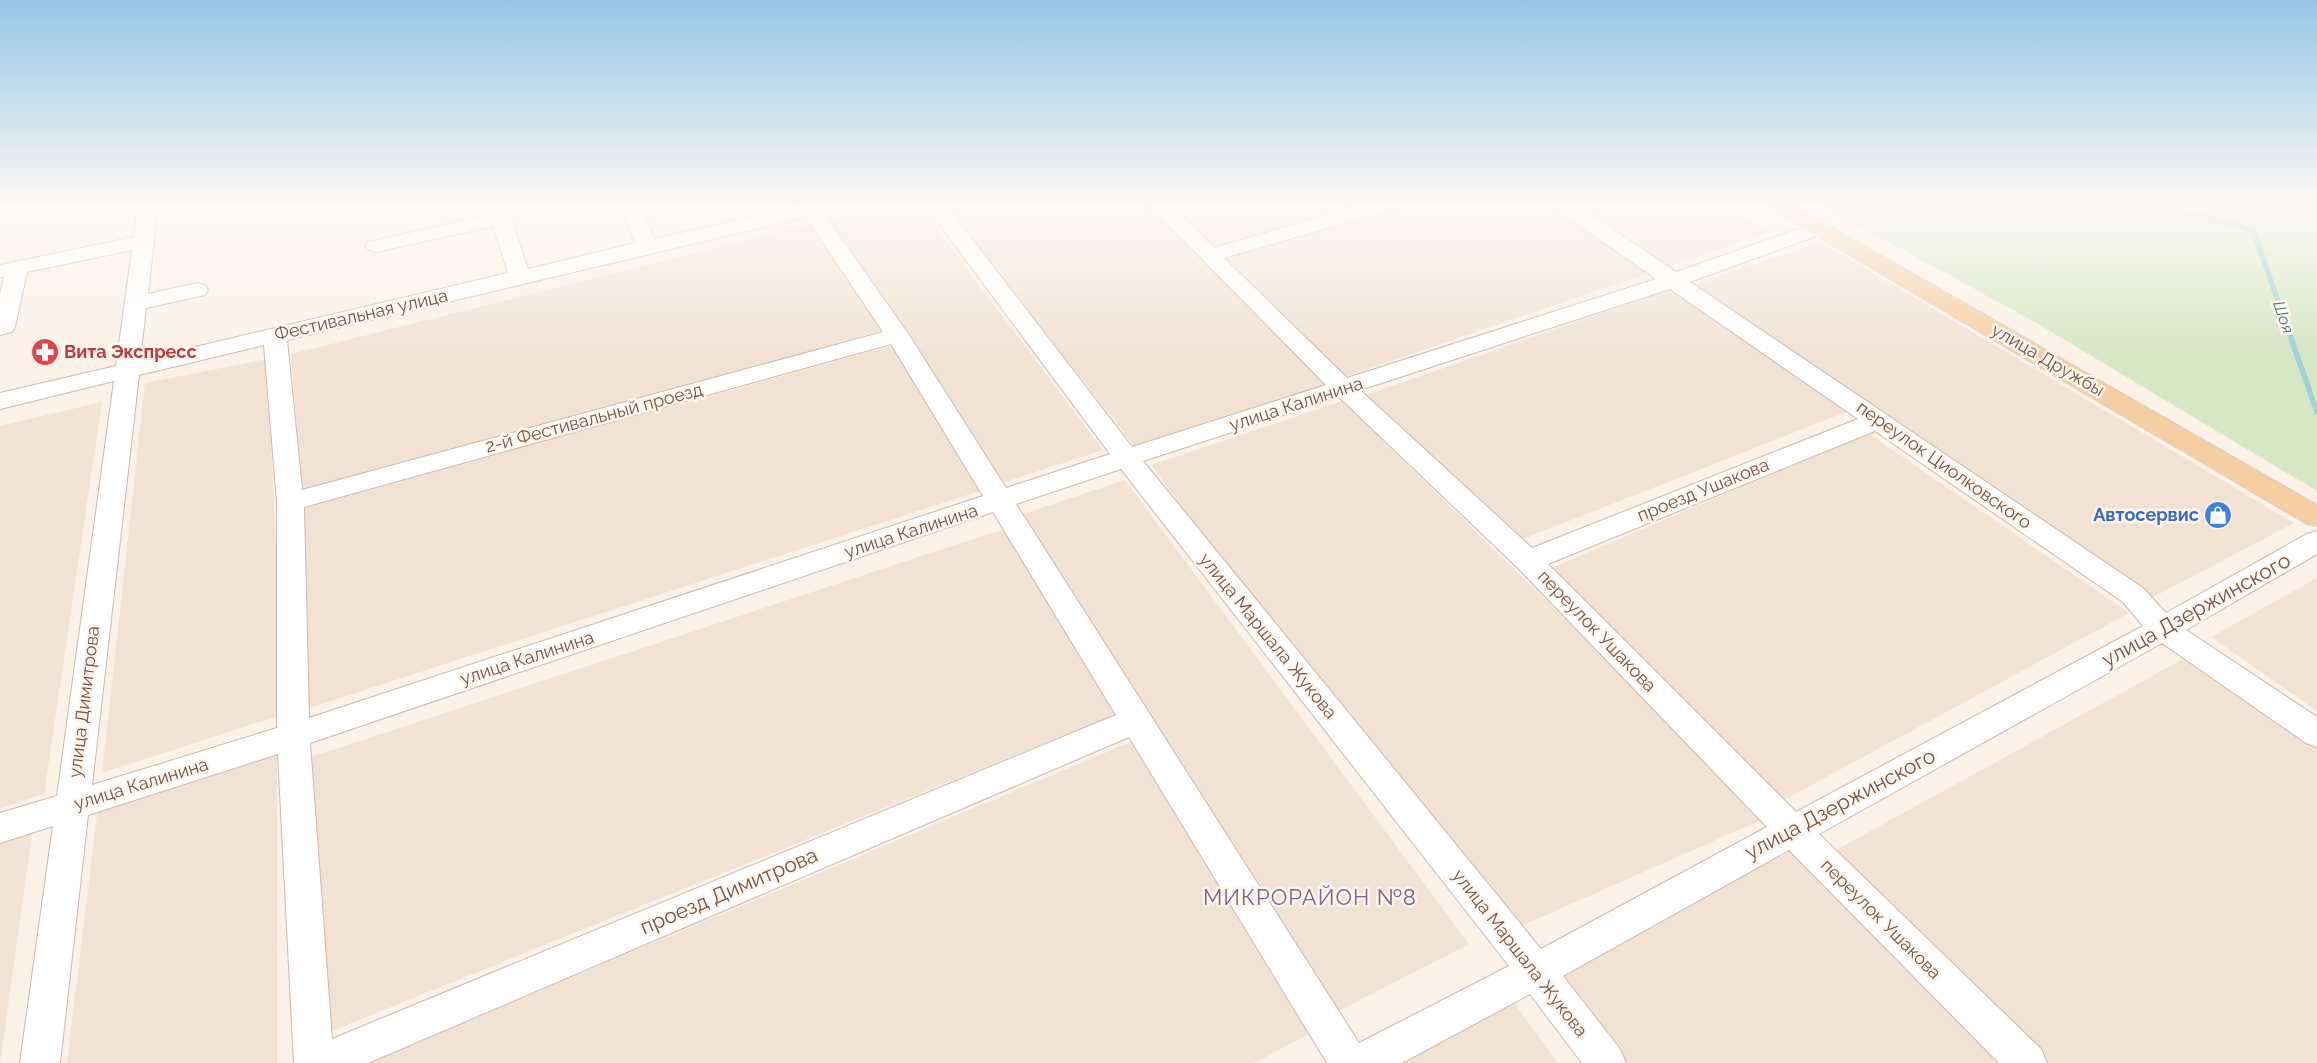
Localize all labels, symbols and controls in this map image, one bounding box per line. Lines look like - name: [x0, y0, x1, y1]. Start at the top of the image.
- street label: Фестивальная улица: [272, 284, 450, 345]
- water label: Шоя: [2269, 298, 2298, 336]
- street label: улица Дружбы: [1988, 319, 2108, 400]
- pharmacy icon: Вита Экспресс: [30, 337, 60, 367]
- place label: Вита Экспресс: [64, 341, 197, 362]
- street label: улица Калинина: [1226, 372, 1365, 435]
- street label: 2-й Фестивальный проезд: [483, 378, 705, 457]
- street label: переулок Циолковского: [1853, 396, 2036, 533]
- street label: проезд Ушакова: [1634, 454, 1772, 526]
- street label: улица Калинина: [841, 499, 980, 562]
- shop icon: Автосервис: [2203, 500, 2233, 530]
- place label: Автосервис: [2093, 504, 2199, 525]
- street label: улица Дзержинского: [2097, 547, 2295, 672]
- street label: улица Маршала Жукова: [1195, 549, 1342, 723]
- street label: переулок Ушакова: [1534, 565, 1661, 696]
- street label: улица Димитрова: [64, 625, 103, 779]
- street label: улица Калинина: [457, 626, 596, 689]
- street label: улица Дзержинского: [1740, 743, 1939, 864]
- street label: улица Калинина: [71, 753, 210, 814]
- street label: проезд Димитрова: [636, 842, 821, 939]
- street label: переулок Ушакова: [1817, 854, 1946, 983]
- street label: улица Маршала Жукова: [1448, 865, 1592, 1041]
- district label: МИКРОРАЙОН №8: [1203, 884, 1417, 910]

